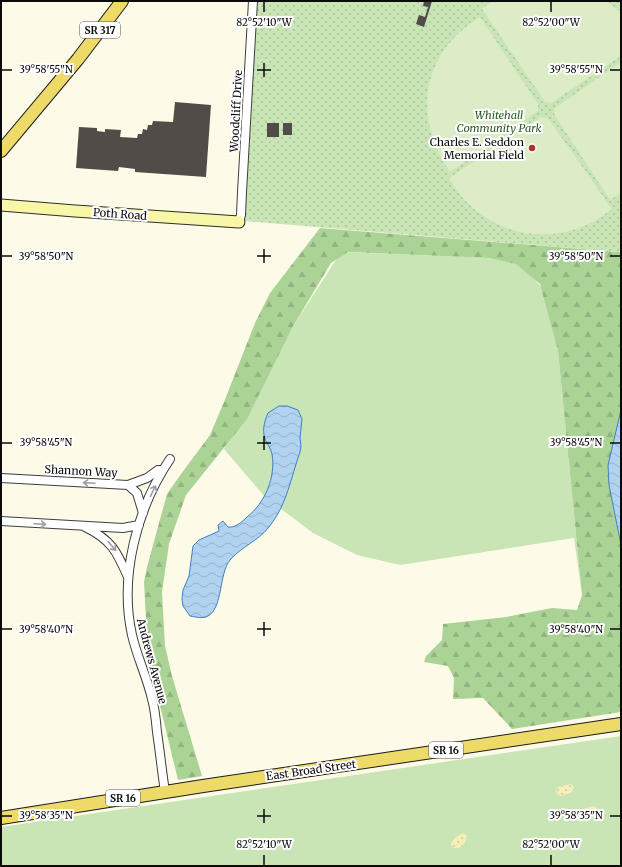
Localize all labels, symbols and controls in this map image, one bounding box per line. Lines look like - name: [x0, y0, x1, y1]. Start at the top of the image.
- text: 82°52'10"W: [236, 16, 293, 29]
- text: 82°52'00"W: [522, 16, 581, 29]
- road number: SR 317: [80, 22, 120, 38]
- text: 39°58'55"N: [19, 63, 73, 76]
- text: 39°58'55"N: [549, 63, 603, 76]
- street label: Woodcliff Drive: [227, 69, 245, 154]
- park label: Whitehall Community Park: [457, 108, 541, 135]
- place label: Charles E. Seddon Memorial Field: [430, 135, 525, 162]
- marker: Charles E. Seddon Memorial Field: [527, 143, 537, 153]
- street label: Poth Road: [93, 205, 148, 223]
- text: 39°58'50"N: [19, 250, 74, 263]
- text: 39°58'50"N: [549, 250, 604, 263]
- text: 39°58'45"N: [20, 436, 73, 449]
- text: 39°58'45"N: [550, 436, 603, 449]
- street label: Shannon Way: [44, 462, 118, 480]
- one-way arrow: [83, 479, 96, 486]
- one-way arrow: [150, 486, 157, 498]
- one-way arrow: [33, 520, 46, 527]
- one-way arrow: [107, 541, 116, 552]
- street label: Andrews Avenue: [134, 616, 170, 706]
- text: 39°58'40"N: [19, 623, 73, 636]
- text: 39°58'40"N: [549, 623, 603, 636]
- road number: SR 16: [429, 742, 463, 758]
- street label: East Broad Street: [265, 757, 358, 783]
- road number: SR 16: [106, 790, 140, 806]
- text: 39°58'35"N: [19, 809, 73, 822]
- text: 39°58'35"N: [549, 809, 603, 822]
- text: 82°52'10"W: [236, 838, 293, 851]
- text: 82°52'00"W: [522, 838, 581, 851]

